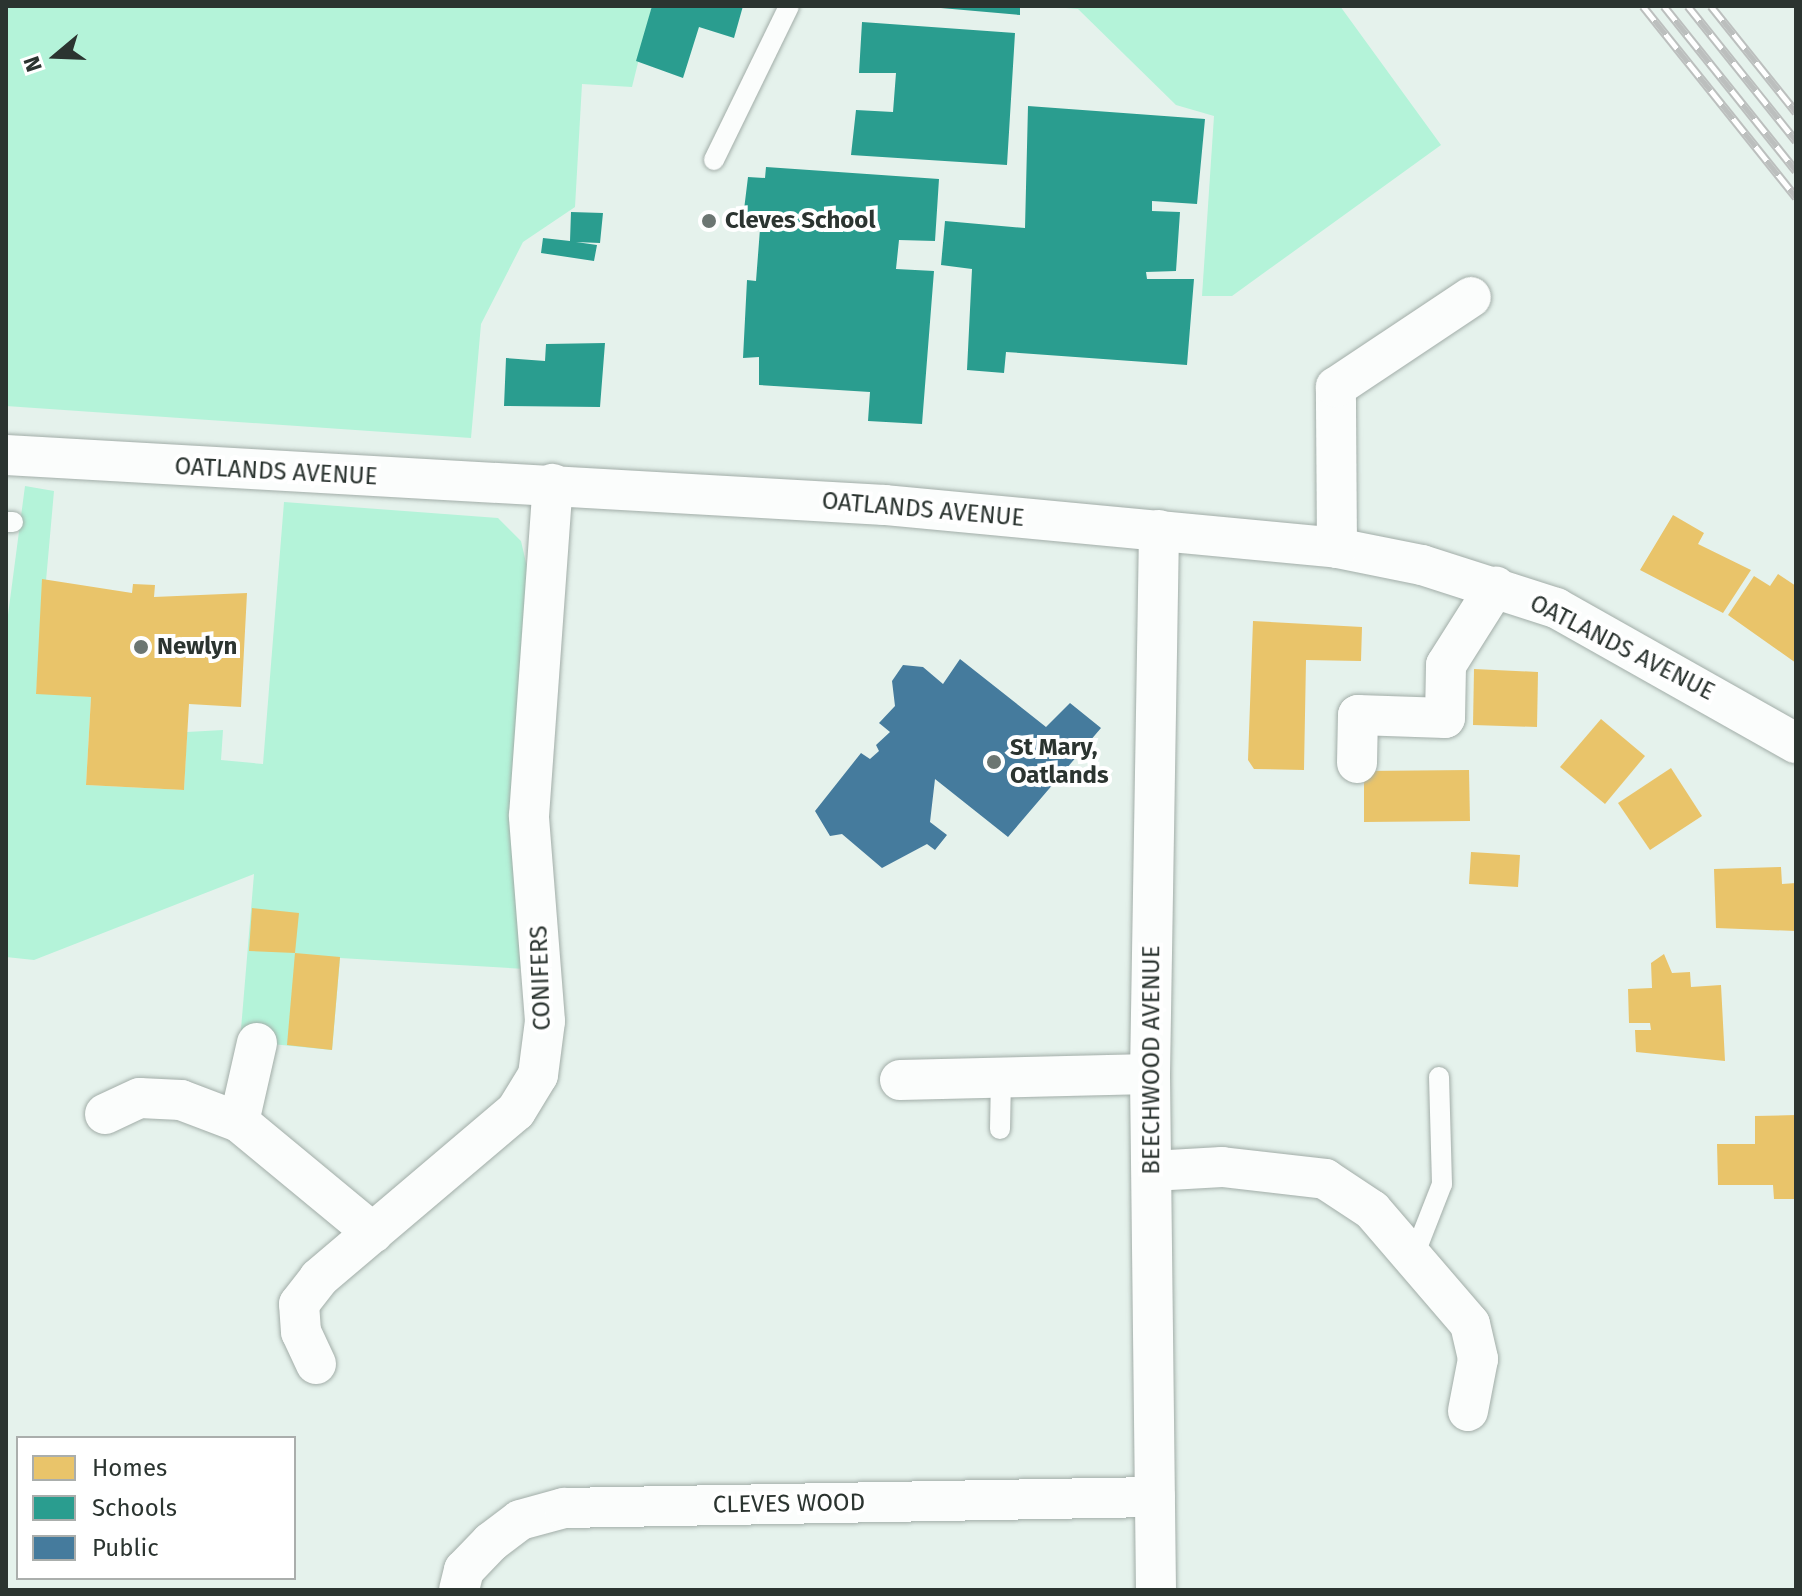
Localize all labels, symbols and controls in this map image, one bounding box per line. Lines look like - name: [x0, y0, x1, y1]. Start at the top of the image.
- north arrow: [16, 16, 96, 96]
- text: N: [18, 53, 48, 75]
- place label: Cleves School: [725, 207, 876, 235]
- marker: Cleves School: [700, 212, 718, 230]
- street label: OATLANDS AVENUE: [174, 452, 378, 492]
- street label: OATLANDS AVENUE: [821, 487, 1025, 533]
- street label: OATLANDS AVENUE: [1525, 589, 1719, 707]
- place label: Newlyn: [157, 633, 237, 661]
- marker: Newlyn: [132, 638, 150, 656]
- place label: St Mary, Oatlands: [1010, 734, 1109, 790]
- marker: St Mary, Oatlands: [985, 753, 1003, 771]
- street label: CONIFERS: [525, 925, 557, 1031]
- street label: BEECHWOOD AVENUE: [1138, 945, 1166, 1175]
- legend: [16, 1436, 296, 1580]
- text: Homes: [92, 1454, 167, 1482]
- street label: CLEVES WOOD: [713, 1488, 865, 1520]
- text: Schools: [92, 1494, 177, 1522]
- text: Public: [92, 1534, 159, 1562]

